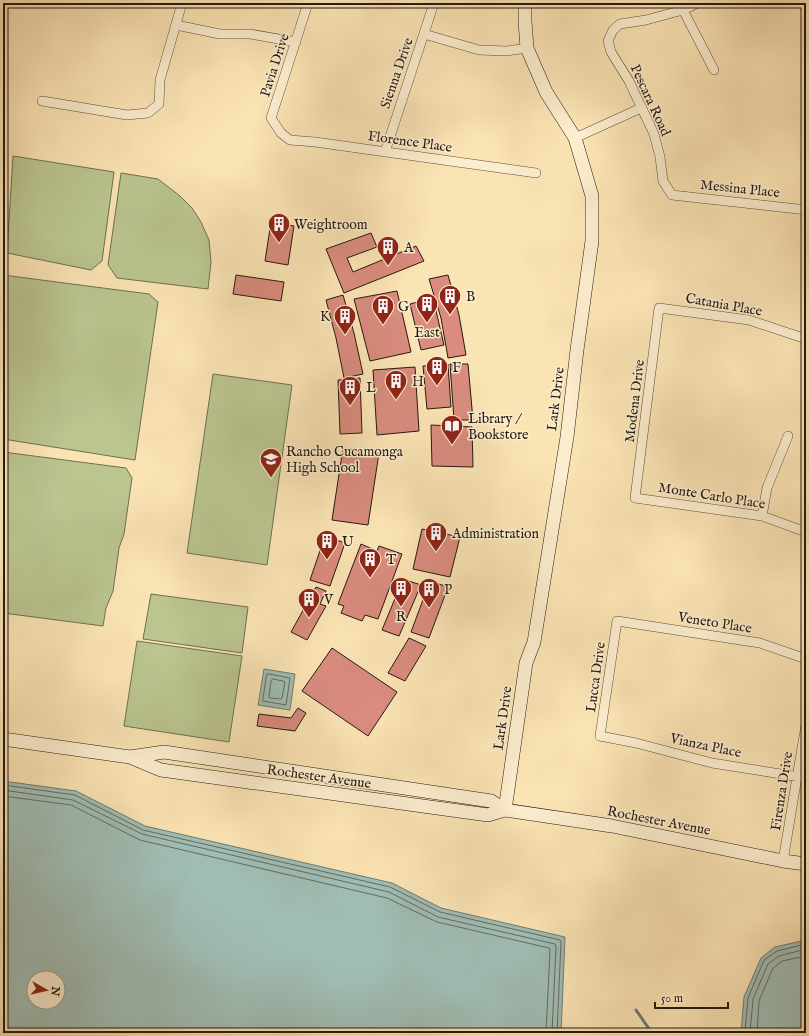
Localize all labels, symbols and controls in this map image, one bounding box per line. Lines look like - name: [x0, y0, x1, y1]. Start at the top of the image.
- street label: Pavia Drive: [256, 31, 294, 99]
- street label: Sienna Drive: [376, 35, 418, 111]
- street label: Pescara Road: [626, 62, 675, 140]
- street label: Florence Place: [366, 127, 454, 157]
- street label: Messina Place: [699, 176, 781, 202]
- building icon: Weightroom: [266, 211, 292, 244]
- place label: Weightroom: [294, 216, 368, 234]
- building icon: A: [375, 234, 401, 267]
- place label: A: [403, 239, 414, 257]
- building icon: B: [437, 283, 463, 316]
- place label: B: [466, 288, 475, 306]
- street label: Catania Place: [684, 289, 764, 321]
- building icon: East: [414, 291, 440, 324]
- building icon: G: [370, 293, 396, 326]
- place label: G: [398, 298, 410, 316]
- building icon: K: [332, 303, 358, 336]
- place label: K: [320, 308, 331, 326]
- place label: East: [414, 324, 440, 342]
- building icon: F: [424, 354, 450, 387]
- street label: Modena Drive: [621, 358, 649, 444]
- place label: F: [452, 359, 461, 377]
- street label: Lark Drive: [543, 366, 569, 432]
- building icon: H: [383, 368, 409, 401]
- place label: H: [412, 373, 424, 391]
- building icon: L: [337, 374, 363, 407]
- place label: L: [366, 379, 376, 397]
- place label: Library / Bookstore: [468, 410, 529, 444]
- library icon: Library / Bookstore: [439, 413, 465, 446]
- place label: Rancho Cucamonga High School: [286, 443, 404, 477]
- school or university icon: Rancho Cucamonga High School: [258, 446, 284, 479]
- street label: Monte Carlo Place: [657, 479, 767, 513]
- building icon: Administration: [423, 520, 449, 553]
- place label: Administration: [451, 525, 540, 543]
- building icon: U: [314, 528, 340, 561]
- place label: U: [342, 533, 354, 551]
- building icon: T: [357, 546, 383, 579]
- place label: T: [386, 551, 397, 569]
- building icon: R: [388, 575, 414, 608]
- building icon: P: [416, 576, 442, 609]
- place label: P: [444, 581, 452, 599]
- building icon: V: [296, 586, 322, 619]
- place label: V: [323, 591, 334, 609]
- place label: R: [396, 608, 407, 626]
- street label: Veneto Place: [676, 608, 754, 638]
- street label: Lucca Drive: [582, 640, 610, 714]
- street label: Lark Drive: [490, 685, 516, 751]
- street label: Vianza Place: [668, 729, 744, 762]
- street label: Firenza Drive: [767, 750, 797, 832]
- street label: Rochester Avenue: [266, 761, 373, 793]
- street label: Rochester Avenue: [606, 802, 713, 840]
- north arrow: [26, 970, 66, 1010]
- scale bar: [655, 984, 728, 1010]
- text: N: [47, 985, 63, 997]
- text: 50 m: [661, 991, 683, 1006]

